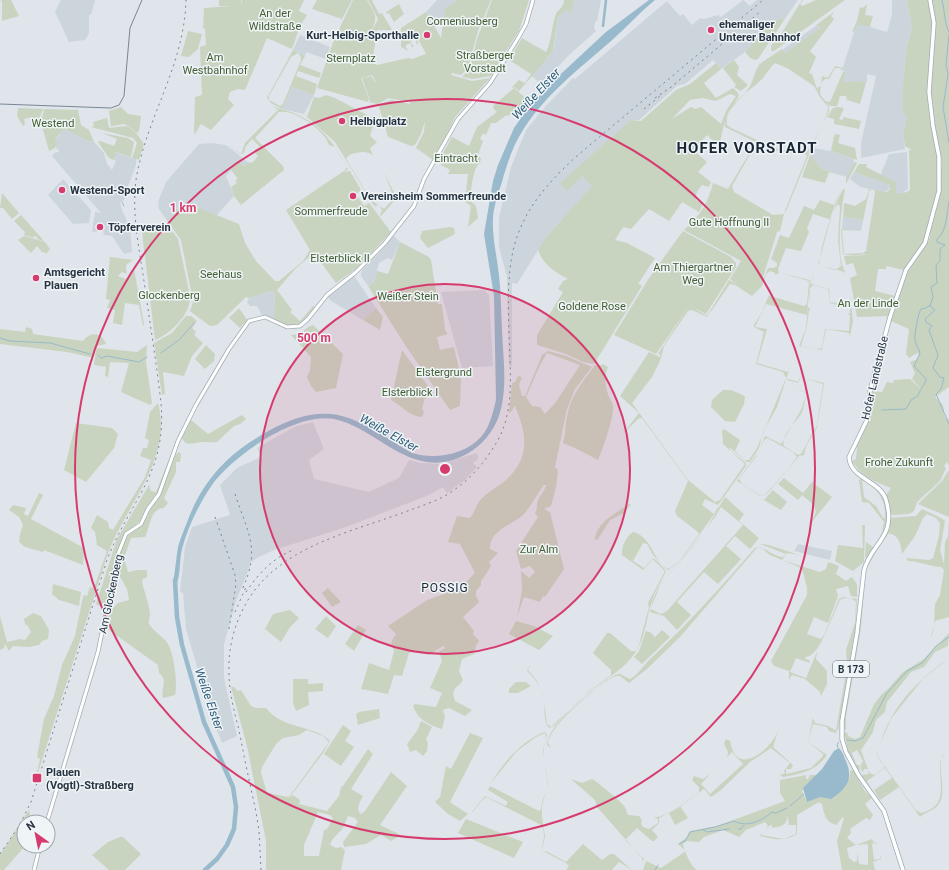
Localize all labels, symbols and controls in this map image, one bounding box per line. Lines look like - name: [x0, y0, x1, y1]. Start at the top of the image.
- park label: An der Wildstraße: [249, 7, 301, 33]
- park label: Comeniusberg: [426, 15, 498, 28]
- place label: ehemaliger Unterer Bahnhof: [719, 18, 800, 44]
- marker: ehemaliger Unterer Bahnhof: [706, 25, 716, 35]
- place label: Kurt-Helbig-Sporthalle: [306, 29, 419, 42]
- marker: Kurt-Helbig-Sporthalle: [422, 30, 432, 40]
- park label: Straßberger Vorstadt: [456, 49, 514, 75]
- park label: Am Westbahnhof: [182, 51, 248, 77]
- park label: Sternplatz: [326, 52, 376, 65]
- water label: Weiße Elster: [509, 65, 564, 122]
- place label: Helbigplatz: [350, 115, 407, 128]
- marker: Helbigplatz: [337, 116, 347, 126]
- park label: Westend: [32, 117, 74, 130]
- district label: HOFER VORSTADT: [677, 139, 817, 157]
- park label: Eintracht: [434, 152, 478, 165]
- place label: Westend-Sport: [70, 184, 145, 197]
- marker: Westend-Sport: [57, 185, 67, 195]
- place label: Vereinsheim Sommerfreunde: [361, 190, 506, 203]
- marker: Vereinsheim Sommerfreunde: [348, 191, 358, 201]
- text: 1 km: [170, 201, 196, 215]
- park label: Sommerfreude: [294, 205, 368, 218]
- park label: Gute Hoffnung II: [689, 216, 769, 229]
- place label: Töpferverein: [108, 221, 171, 234]
- marker: Töpferverein: [95, 222, 105, 232]
- park label: Elsterblick II: [310, 252, 370, 265]
- park label: Am Thiergartner Weg: [653, 261, 733, 287]
- place label: Amtsgericht Plauen: [44, 266, 105, 292]
- park label: Seehaus: [200, 268, 242, 281]
- marker: Amtsgericht Plauen: [31, 273, 41, 283]
- park label: Glockenberg: [138, 289, 200, 302]
- park label: Weißer Stein: [377, 290, 439, 303]
- park label: An der Linde: [837, 297, 899, 310]
- park label: Goldene Rose: [558, 300, 626, 313]
- text: 500 m: [297, 331, 331, 345]
- street label: Hofer Landstraße: [859, 335, 891, 421]
- park label: Elstergrund: [416, 366, 472, 379]
- park label: Elsterblick I: [382, 386, 438, 399]
- water label: Weiße Elster: [357, 411, 422, 455]
- park label: Frohe Zukunft: [865, 456, 933, 469]
- centre of rings: [438, 462, 452, 476]
- park label: Zur Alm: [520, 543, 558, 556]
- street label: Am Glockenberg: [96, 553, 126, 635]
- district label: POSSIG: [421, 581, 469, 595]
- road number: B 173: [833, 661, 869, 677]
- water label: Weiße Elster: [192, 666, 226, 733]
- place label: Plauen (Vogtl)-Straßberg: [46, 766, 134, 792]
- marker: Plauen (Vogtl)-Straßberg: [31, 772, 43, 784]
- north arrow: [16, 814, 56, 854]
- text: N: [24, 818, 38, 834]

